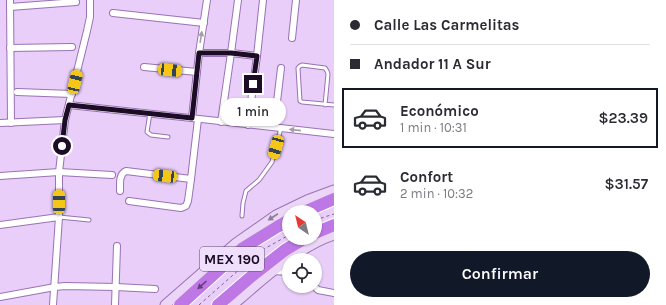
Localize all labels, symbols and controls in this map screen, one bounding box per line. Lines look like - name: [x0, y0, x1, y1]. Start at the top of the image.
- text: Calle Las Carmelitas: [374, 16, 520, 34]
- one-way arrow: [199, 31, 205, 43]
- text: Andador 11 A Sur: [374, 55, 491, 73]
- car: [157, 63, 183, 77]
- car: [66, 69, 84, 95]
- route end: [244, 75, 262, 93]
- callout: 1 min: [220, 98, 286, 126]
- icon: car: [352, 100, 388, 136]
- text: Económico: [400, 102, 479, 120]
- text: 1 min: [237, 104, 269, 119]
- text: $23.39: [598, 109, 648, 127]
- text: 1 min · 10:31: [400, 120, 467, 135]
- one-way arrow: [289, 126, 301, 133]
- car: [267, 134, 285, 160]
- route start: [53, 137, 71, 155]
- icon: car: [352, 166, 388, 202]
- text: Confort: [400, 168, 453, 186]
- car: [152, 169, 178, 183]
- text: $31.57: [604, 175, 648, 193]
- text: 2 min · 10:32: [400, 186, 473, 201]
- car: [53, 190, 65, 214]
- north arrow: [282, 205, 322, 245]
- map controls: [282, 205, 322, 293]
- one-way arrow: [268, 213, 278, 221]
- road number: MEX 190: [200, 247, 264, 271]
- button: Confirmar: [350, 251, 650, 297]
- button: locate: [282, 253, 322, 293]
- one-way arrow: [197, 281, 208, 290]

